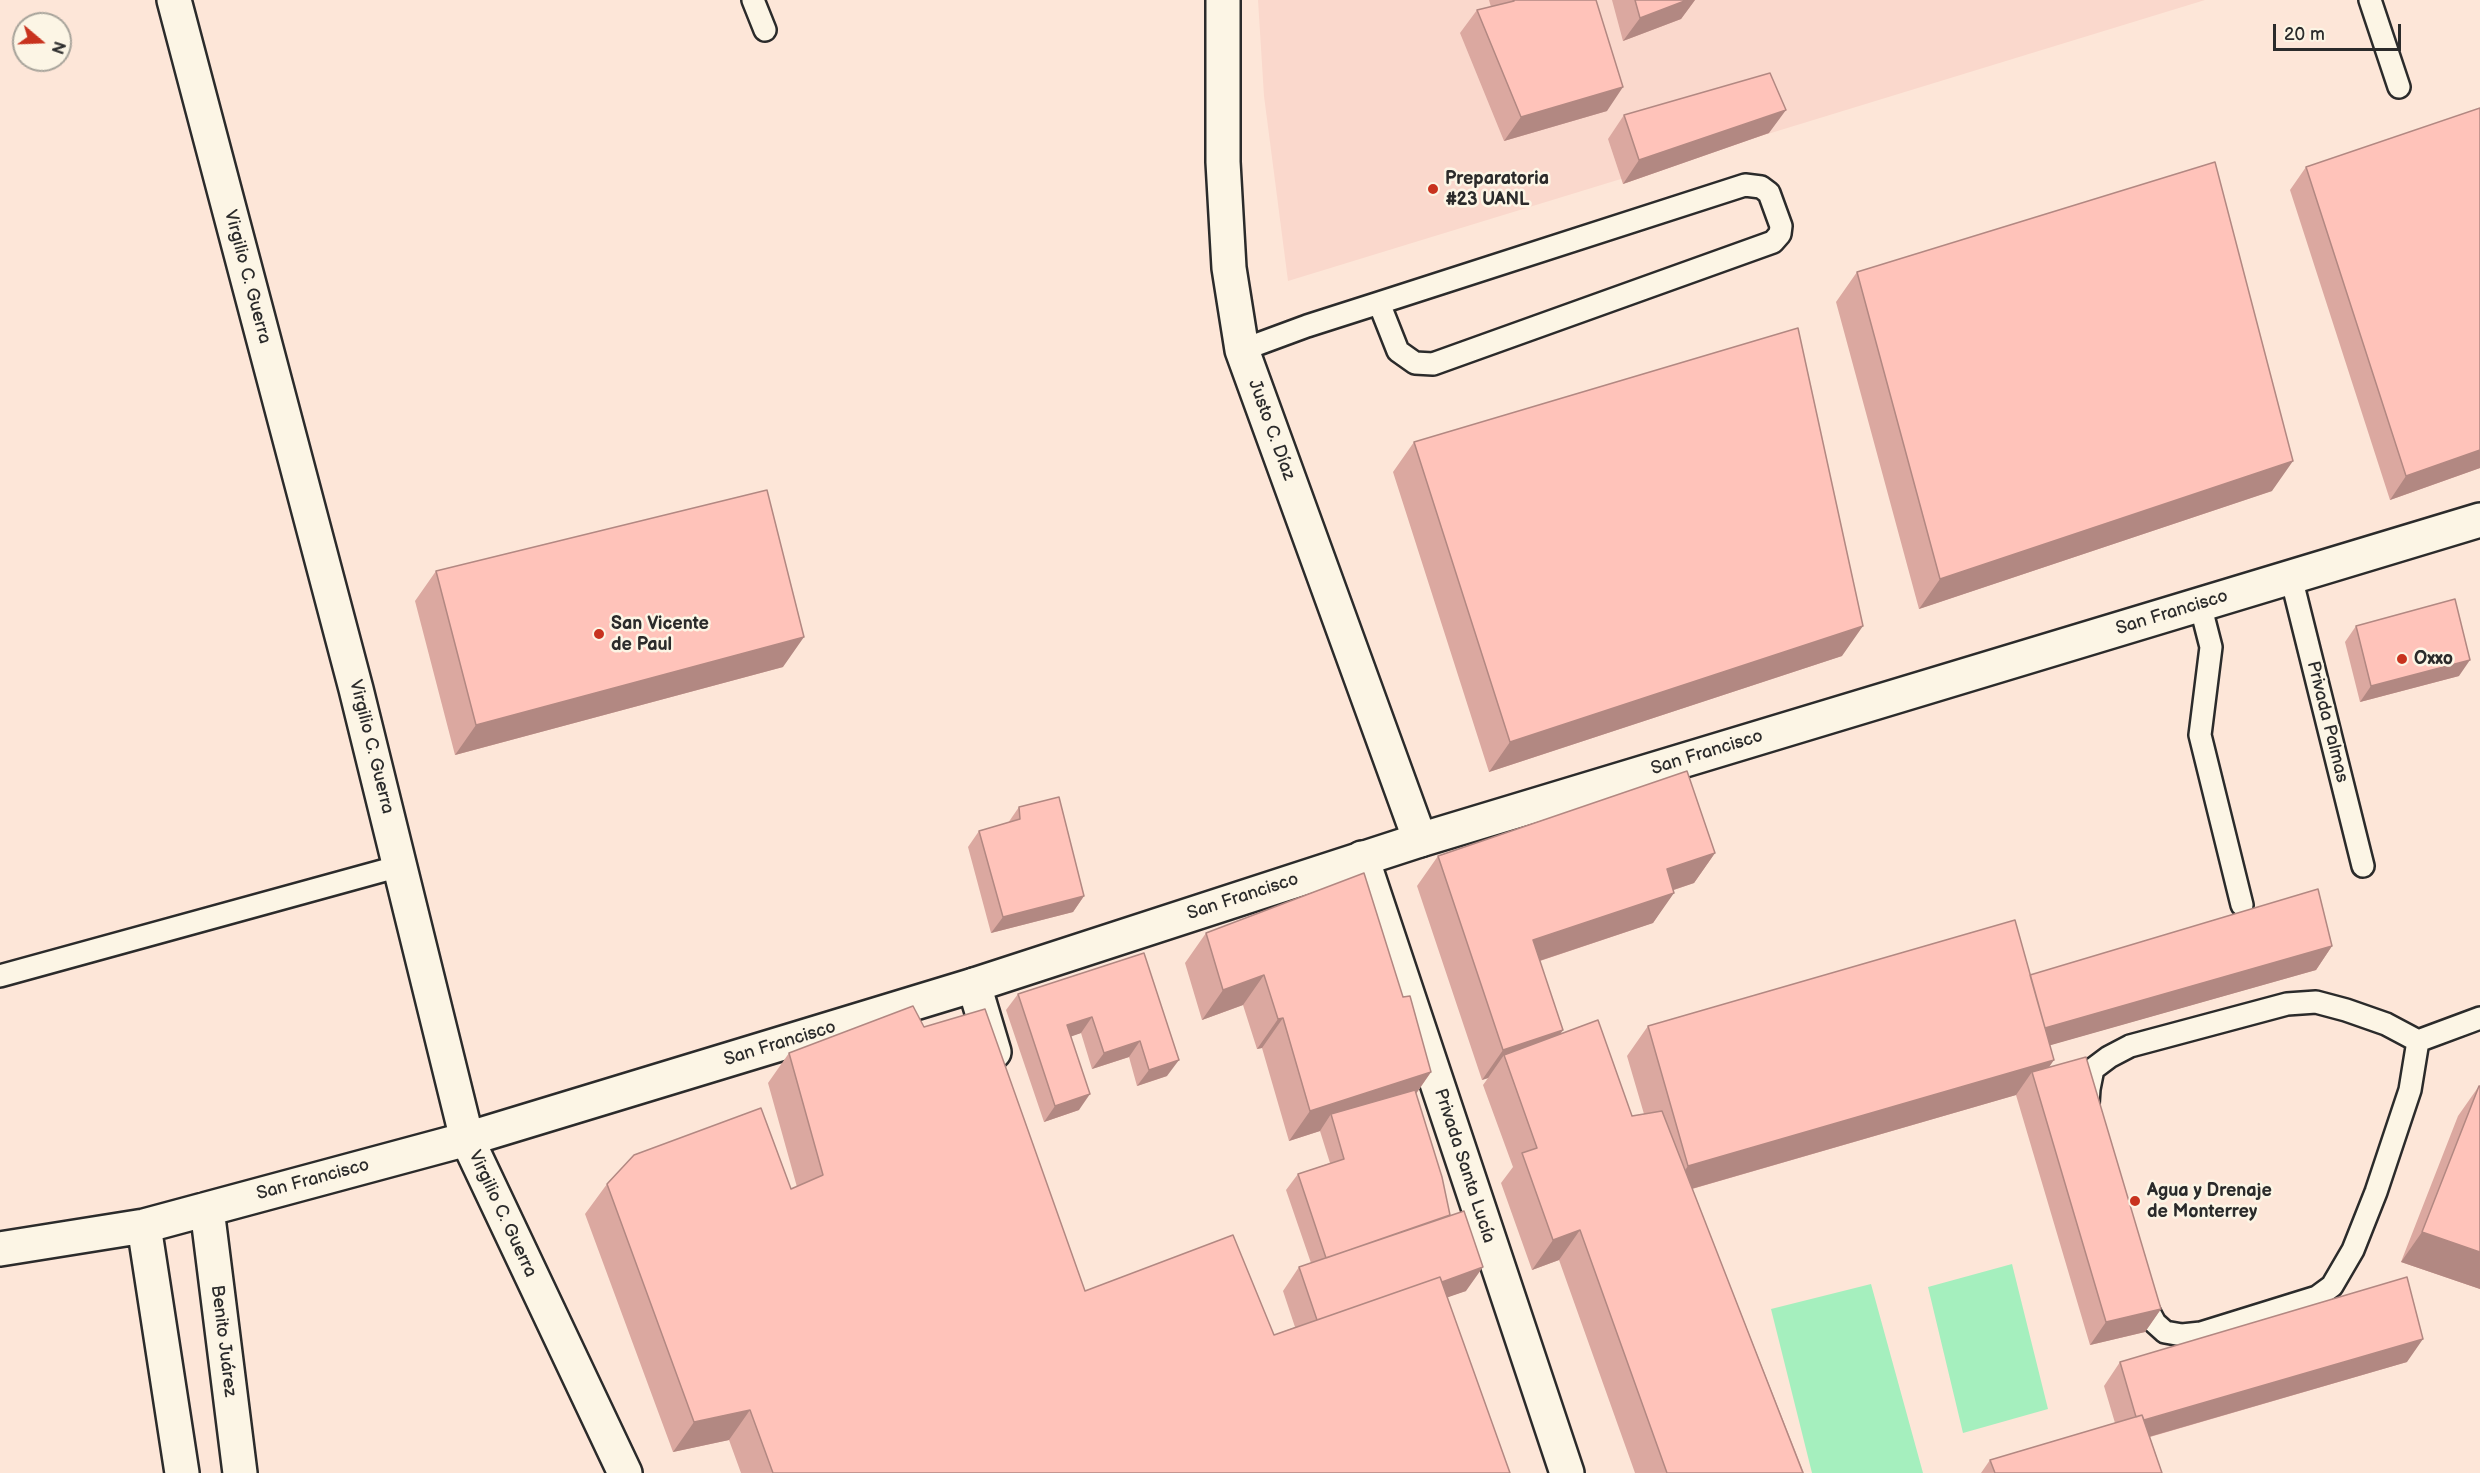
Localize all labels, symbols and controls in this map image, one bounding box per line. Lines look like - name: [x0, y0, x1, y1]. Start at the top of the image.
- north arrow: [12, 12, 72, 72]
- scale bar: [2276, 12, 2404, 50]
- text: 20 m: [2284, 24, 2325, 45]
- text: N: [47, 39, 69, 56]
- place label: Preparatoria #23 UANL: [1445, 168, 1549, 210]
- marker: Preparatoria #23 UANL: [1426, 182, 1440, 196]
- street label: Virgilio C. Guerra: [219, 208, 275, 346]
- street label: Justo C. Díaz: [1243, 377, 1299, 483]
- street label: San Francisco: [2113, 586, 2231, 640]
- place label: San Vicente de Paul: [611, 613, 709, 656]
- marker: San Vicente de Paul: [592, 627, 606, 641]
- place label: Oxxo: [2414, 648, 2453, 670]
- marker: Oxxo: [2395, 652, 2409, 666]
- street label: Privada Palmas: [2301, 659, 2353, 785]
- street label: Virgilio C. Guerra: [344, 678, 398, 816]
- street label: San Francisco: [1648, 726, 1766, 780]
- street label: San Francisco: [1185, 869, 1301, 925]
- street label: San Francisco: [721, 1017, 839, 1071]
- street label: Privada Santa Lucía: [1429, 1086, 1499, 1246]
- street label: Virgilio C. Guerra: [463, 1147, 541, 1281]
- street label: San Francisco: [254, 1155, 372, 1205]
- place label: Agua y Drenaje de Monterrey: [2147, 1180, 2272, 1222]
- marker: Agua y Drenaje de Monterrey: [2128, 1194, 2142, 1208]
- street label: Benito Juárez: [205, 1284, 241, 1398]

